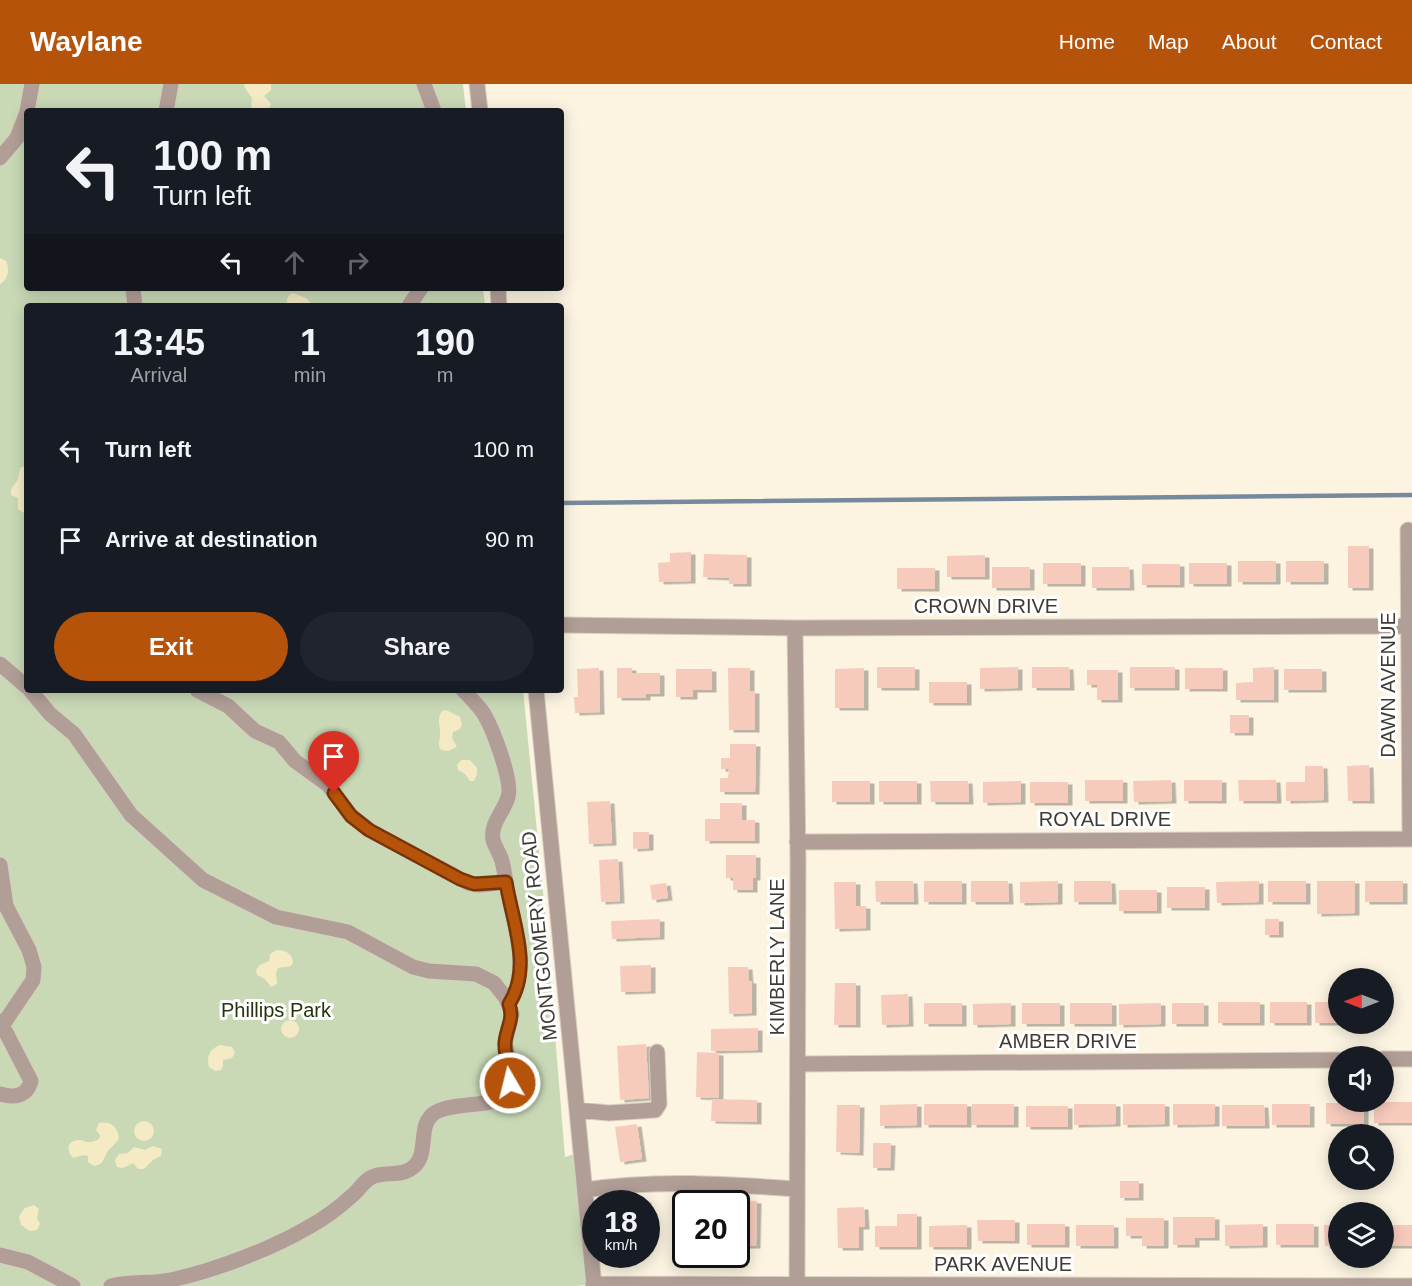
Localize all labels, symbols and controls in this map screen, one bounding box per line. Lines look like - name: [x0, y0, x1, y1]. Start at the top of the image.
- text: Waylane: [30, 26, 143, 57]
- text: Home: [1059, 30, 1115, 53]
- text: Map: [1148, 30, 1189, 53]
- text: About: [1222, 30, 1277, 53]
- text: Contact: [1310, 30, 1382, 53]
- icon: left: [54, 132, 132, 210]
- text: 100 m: [153, 132, 272, 179]
- text: Turn left: [153, 181, 251, 211]
- icon: left: [215, 246, 248, 279]
- icon: ahead: [278, 246, 311, 279]
- icon: right: [341, 246, 374, 279]
- text: 13:45: [113, 322, 205, 363]
- text: 1: [300, 322, 320, 363]
- text: 190: [415, 322, 475, 363]
- text: Arrival: [131, 364, 187, 386]
- text: min: [294, 364, 326, 386]
- text: m: [437, 364, 453, 386]
- icon: left: [54, 434, 87, 467]
- text: Turn left: [105, 437, 191, 462]
- text: 100 m: [473, 437, 534, 462]
- icon: arrive: [54, 524, 87, 557]
- text: Arrive at destination: [105, 527, 318, 552]
- text: 90 m: [485, 527, 534, 552]
- street label: CROWN DRIVE: [914, 595, 1058, 617]
- button: Exit: [54, 612, 288, 681]
- button: Share: [300, 612, 534, 681]
- street label: DAWN AVENUE: [1377, 612, 1399, 758]
- pin: [308, 731, 359, 793]
- icon: arrive: [317, 740, 350, 773]
- street label: ROYAL DRIVE: [1039, 808, 1171, 830]
- street label: MONTGOMERY ROAD: [517, 830, 561, 1042]
- street label: KIMBERLY LANE: [766, 878, 788, 1036]
- north arrow: [1328, 968, 1394, 1034]
- map controls: [1328, 968, 1394, 1268]
- park label: Phillips Park: [221, 999, 332, 1021]
- street label: AMBER DRIVE: [999, 1030, 1137, 1052]
- button: sound: [1328, 1046, 1394, 1112]
- position arrow: [478, 1051, 542, 1115]
- button: search: [1328, 1124, 1394, 1190]
- speed limit sign: 20: [672, 1190, 750, 1268]
- button: layers: [1328, 1202, 1394, 1268]
- text: 18: [604, 1205, 638, 1238]
- text: km/h: [605, 1236, 637, 1253]
- street label: PARK AVENUE: [934, 1253, 1072, 1275]

